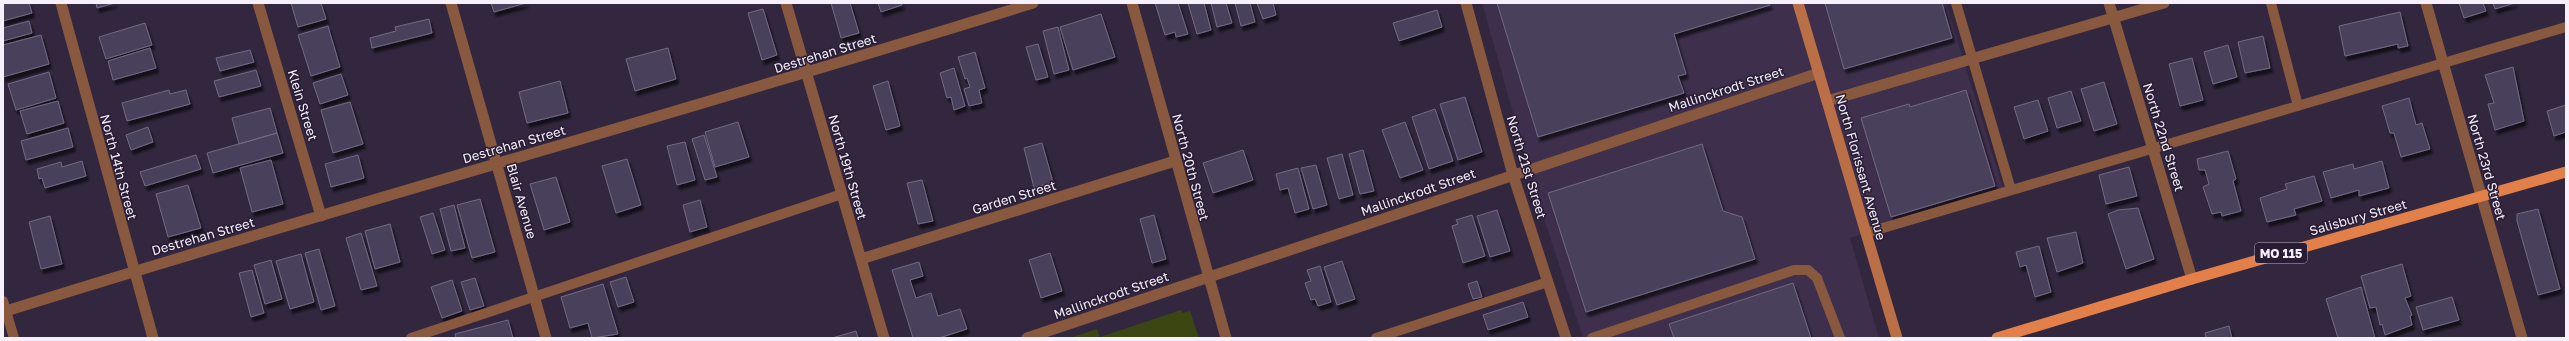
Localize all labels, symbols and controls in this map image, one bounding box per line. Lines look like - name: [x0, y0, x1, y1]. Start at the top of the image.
- street label: Destrehan Street: [772, 30, 878, 76]
- street label: Mallinckrodt Street: [1666, 63, 1786, 115]
- street label: Klein Street: [285, 67, 321, 143]
- street label: North 22nd Street: [2140, 81, 2188, 193]
- street label: North Florissant Avenue: [1833, 92, 1889, 242]
- street label: North 14th Street: [97, 112, 141, 222]
- street label: North 20th Street: [1169, 112, 1213, 222]
- street label: North 23rd Street: [2464, 112, 2510, 222]
- street label: North 19th Street: [825, 113, 871, 221]
- street label: North 21st Street: [1504, 113, 1550, 221]
- street label: Destrehan Street: [461, 122, 567, 166]
- street label: Blair Avenue: [504, 161, 540, 241]
- street label: Mallinckrodt Street: [1358, 165, 1478, 219]
- street label: Garden Street: [970, 177, 1058, 217]
- street label: Salisbury Street: [2307, 195, 2409, 239]
- street label: Destrehan Street: [150, 214, 256, 258]
- road number: MO 115: [2255, 243, 2307, 263]
- street label: Mallinckrodt Street: [1051, 268, 1171, 322]

